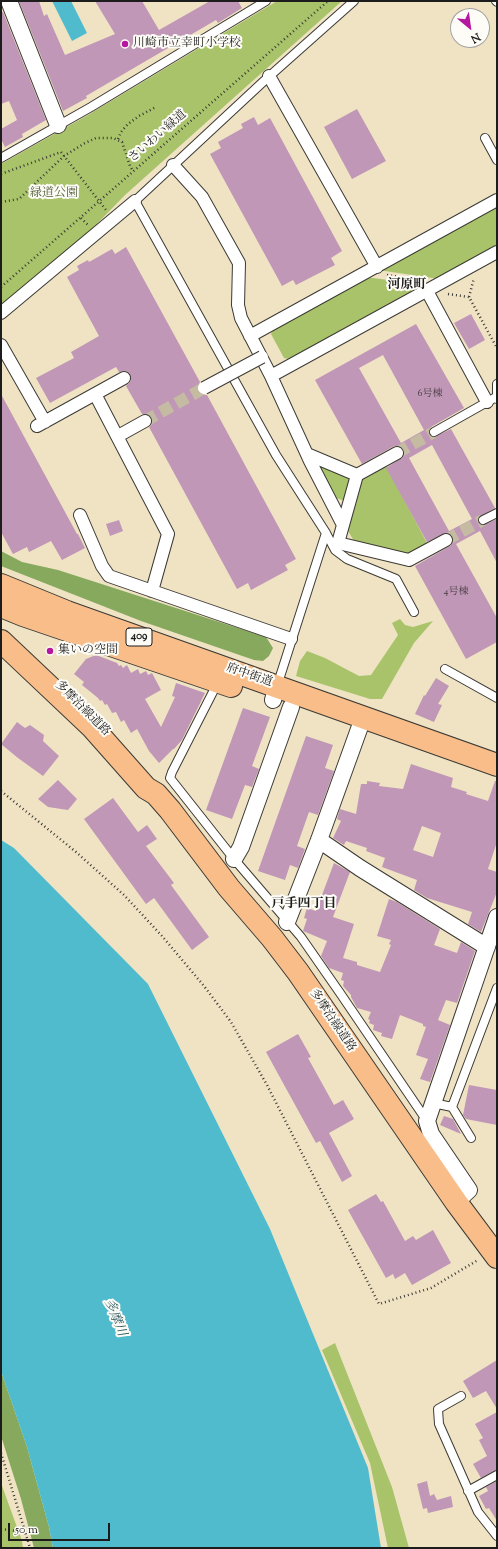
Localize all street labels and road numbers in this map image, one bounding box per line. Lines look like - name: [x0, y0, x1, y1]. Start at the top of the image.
- street label: さいわい緑道: [126, 108, 190, 166]
- road number: 409: [126, 628, 152, 646]
- street label: 府中街道: [224, 661, 274, 691]
- street label: 多摩沿線道路: [51, 678, 113, 740]
- street label: 多摩沿線道路: [306, 987, 358, 1055]

